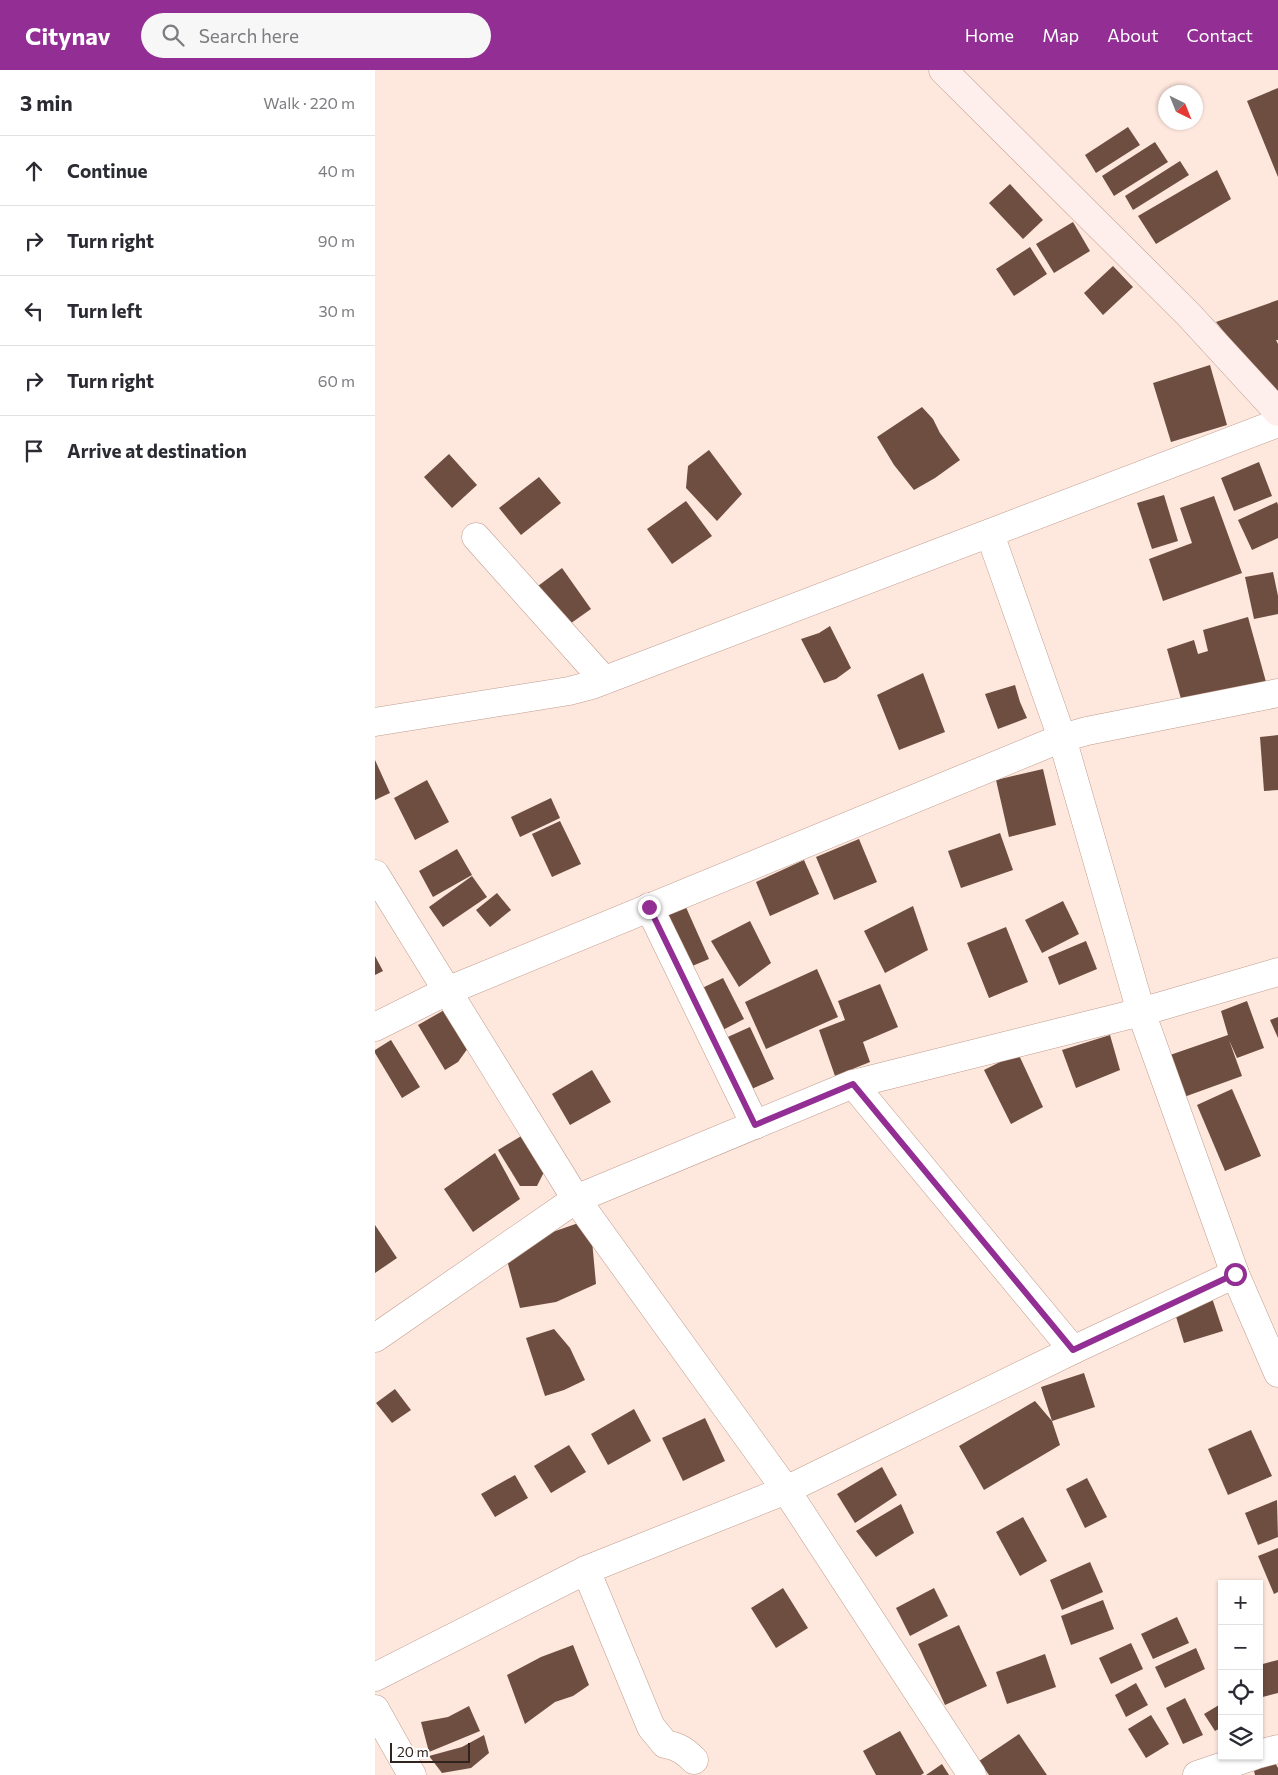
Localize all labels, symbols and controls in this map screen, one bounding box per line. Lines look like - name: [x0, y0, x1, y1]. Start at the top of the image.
- search box: [141, 13, 491, 58]
- text: Citynav: [25, 21, 111, 50]
- icon: search: [159, 21, 187, 49]
- text: Search here: [199, 24, 299, 47]
- text: Home: [965, 24, 1014, 46]
- text: Map: [1042, 24, 1079, 46]
- text: About: [1107, 24, 1159, 46]
- text: Contact: [1187, 24, 1253, 46]
- north arrow: [1158, 85, 1203, 130]
- text: 3 min: [20, 90, 73, 115]
- text: Walk · 220 m: [263, 93, 355, 112]
- icon: ahead: [20, 157, 48, 185]
- text: Continue: [67, 159, 147, 182]
- text: 40 m: [318, 161, 355, 180]
- icon: right: [20, 227, 48, 255]
- text: Turn right: [67, 229, 154, 252]
- text: 90 m: [318, 231, 355, 250]
- icon: left: [20, 297, 48, 325]
- text: Turn left: [67, 299, 142, 322]
- text: 30 m: [318, 301, 355, 320]
- icon: right: [20, 367, 48, 395]
- text: Turn right: [67, 369, 154, 392]
- text: 60 m: [318, 371, 355, 390]
- icon: arrive: [20, 437, 48, 465]
- text: Arrive at destination: [67, 439, 247, 462]
- route end: [638, 896, 661, 919]
- route start: [1224, 1263, 1247, 1286]
- map controls: [1218, 1580, 1263, 1760]
- button: +: [1218, 1580, 1263, 1625]
- button: −: [1218, 1625, 1263, 1670]
- button: locate: [1218, 1670, 1263, 1715]
- button: layers: [1218, 1715, 1263, 1760]
- scale bar: [390, 1740, 470, 1763]
- text: 20 m: [397, 1743, 429, 1760]

